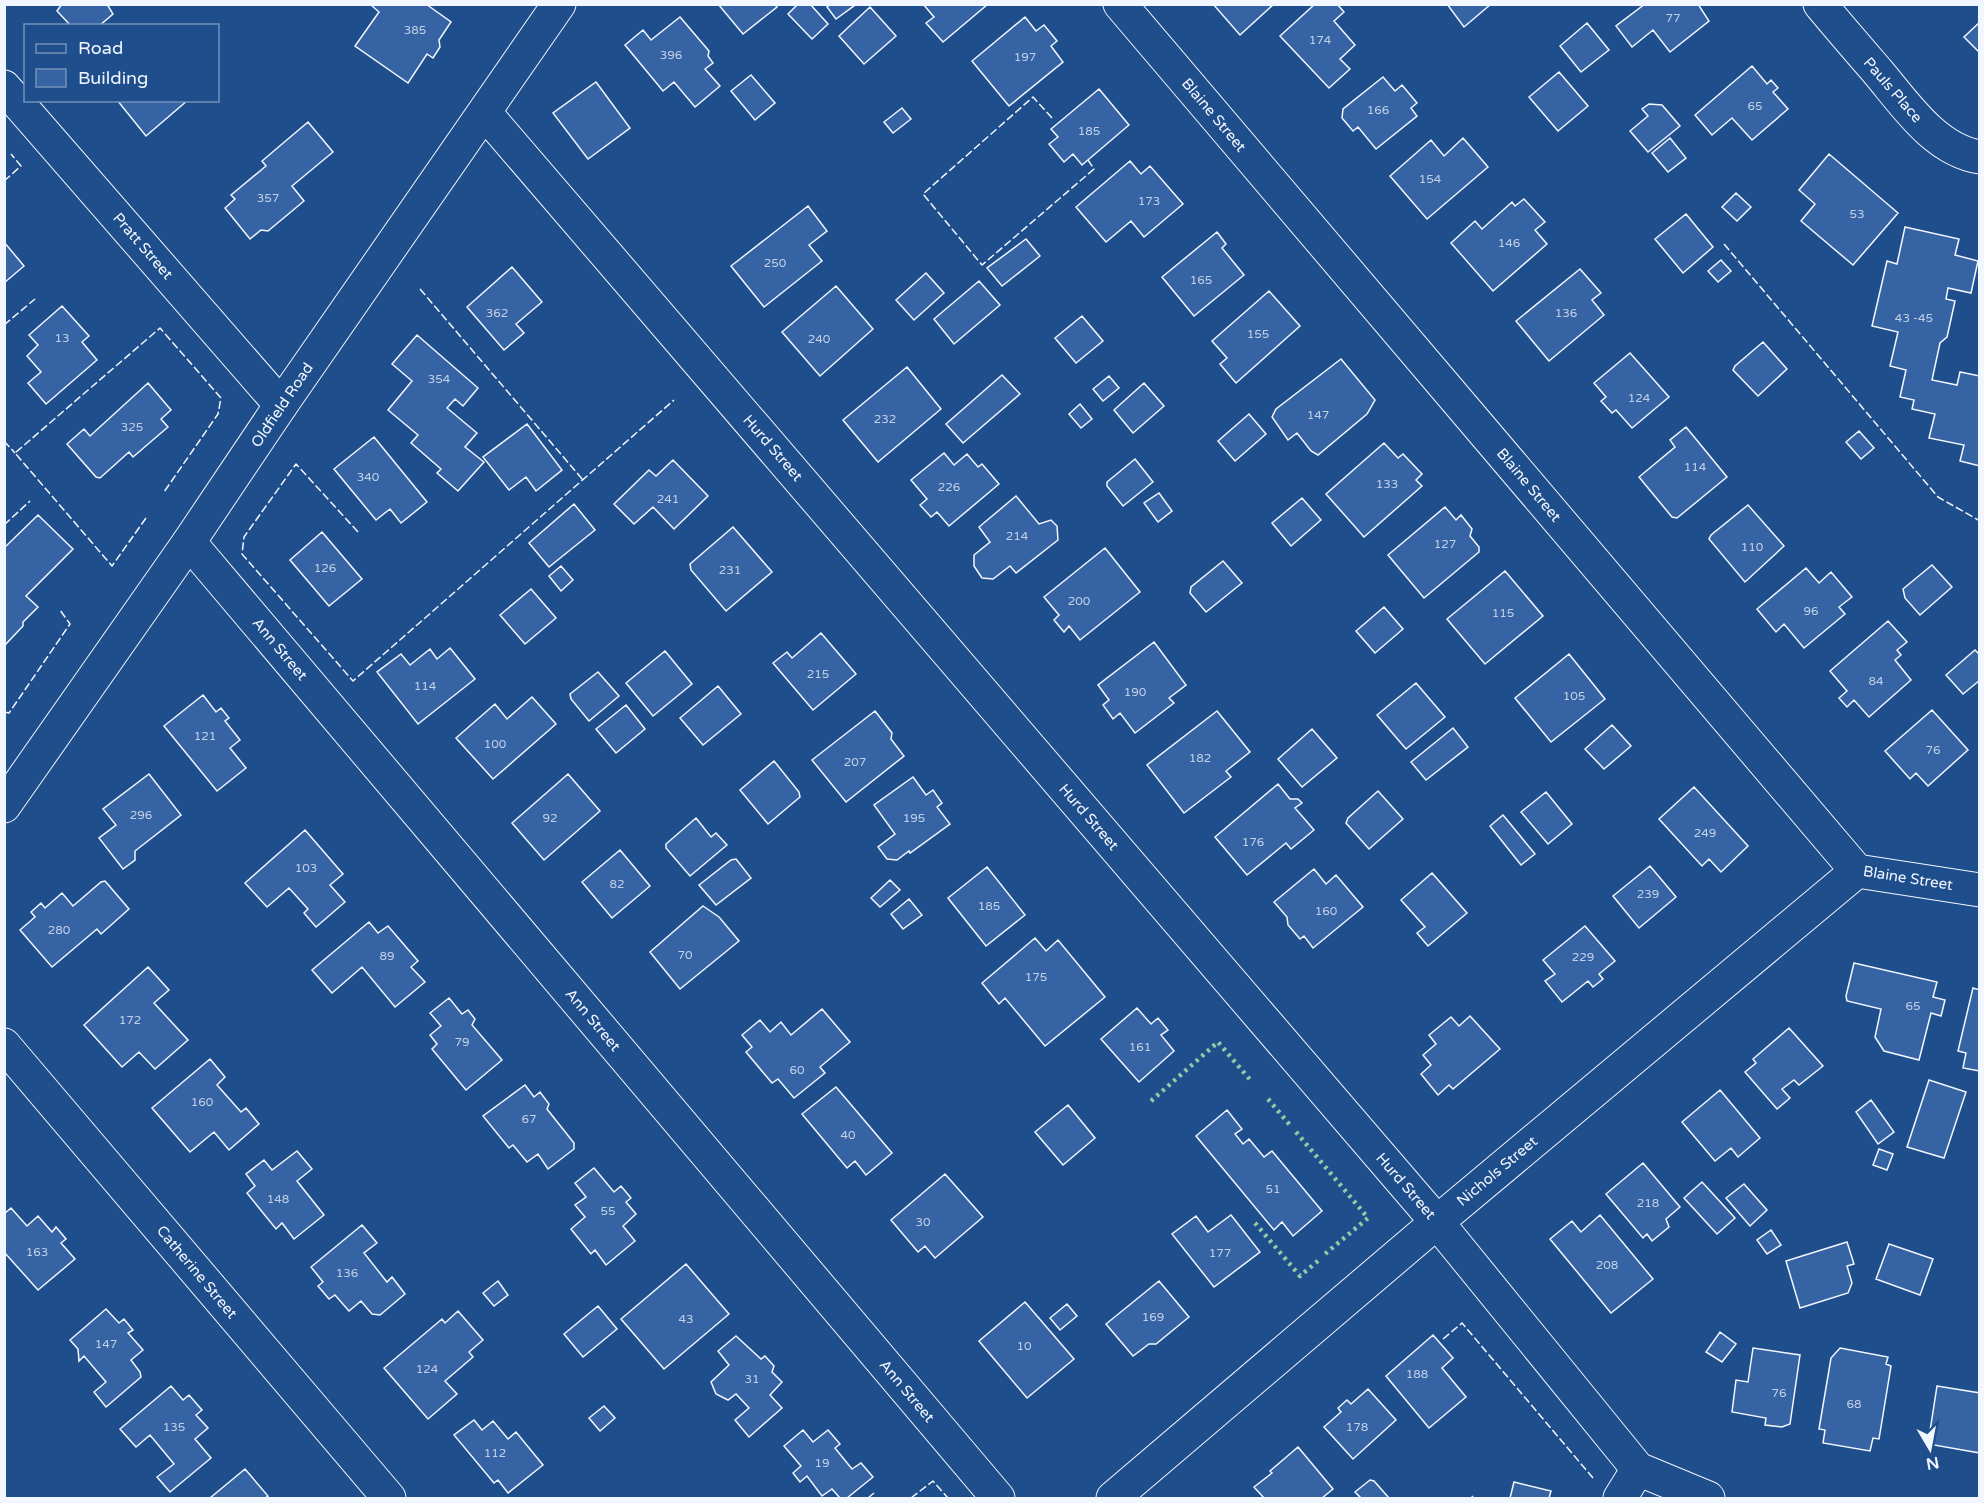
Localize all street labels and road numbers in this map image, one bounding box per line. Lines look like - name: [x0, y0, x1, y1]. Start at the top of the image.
- street label: Pauls Place: [1860, 54, 1926, 126]
- street label: Blaine Street: [1178, 75, 1250, 156]
- street label: Pratt Street: [109, 209, 177, 283]
- street label: Oldfield Road: [247, 359, 317, 451]
- street label: Hurd Street: [739, 411, 807, 485]
- street label: Blaine Street: [1493, 445, 1565, 526]
- street label: Ann Street: [249, 614, 312, 684]
- street label: Hurd Street: [1055, 780, 1123, 854]
- street label: Blaine Street: [1862, 862, 1954, 894]
- street label: Ann Street: [562, 985, 625, 1055]
- street label: Nichols Street: [1453, 1132, 1541, 1210]
- street label: Hurd Street: [1372, 1149, 1440, 1223]
- street label: Catherine Street: [153, 1222, 241, 1322]
- street label: Ann Street: [876, 1356, 939, 1426]

